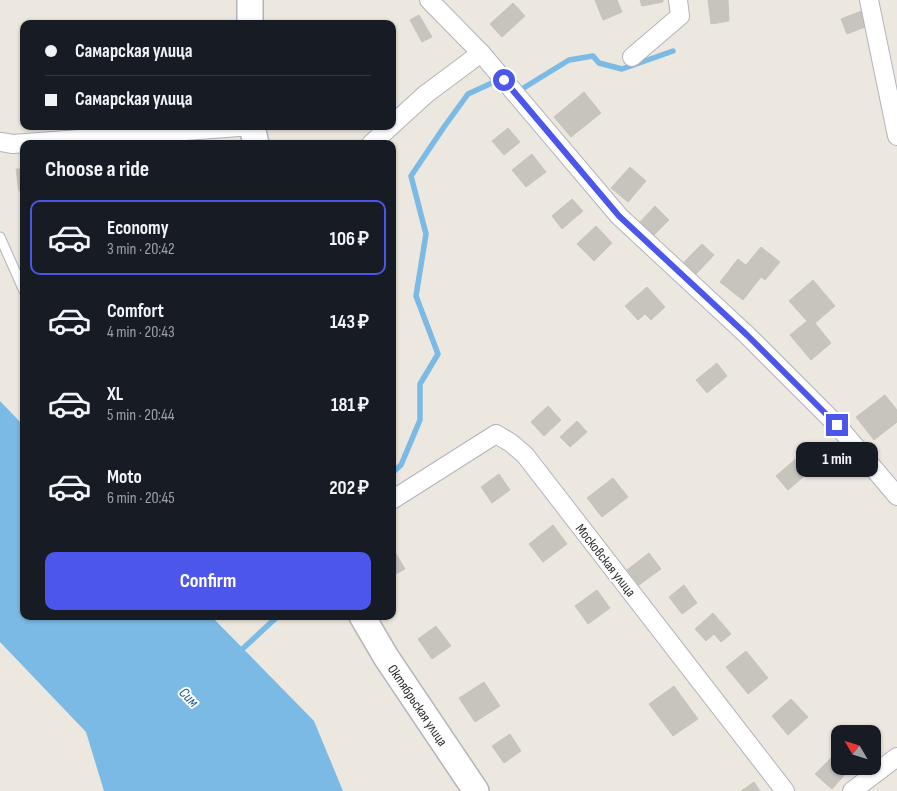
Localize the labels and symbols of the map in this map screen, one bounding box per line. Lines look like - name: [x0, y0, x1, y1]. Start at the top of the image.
- route start: [493, 69, 515, 91]
- route end: [826, 414, 848, 436]
- callout: 1 min: [796, 442, 878, 478]
- street label: Московская улица: [572, 521, 639, 600]
- street label: Октябрьская улица: [384, 661, 451, 749]
- water label: Сим: [175, 683, 203, 712]
- north arrow: [831, 725, 881, 775]

